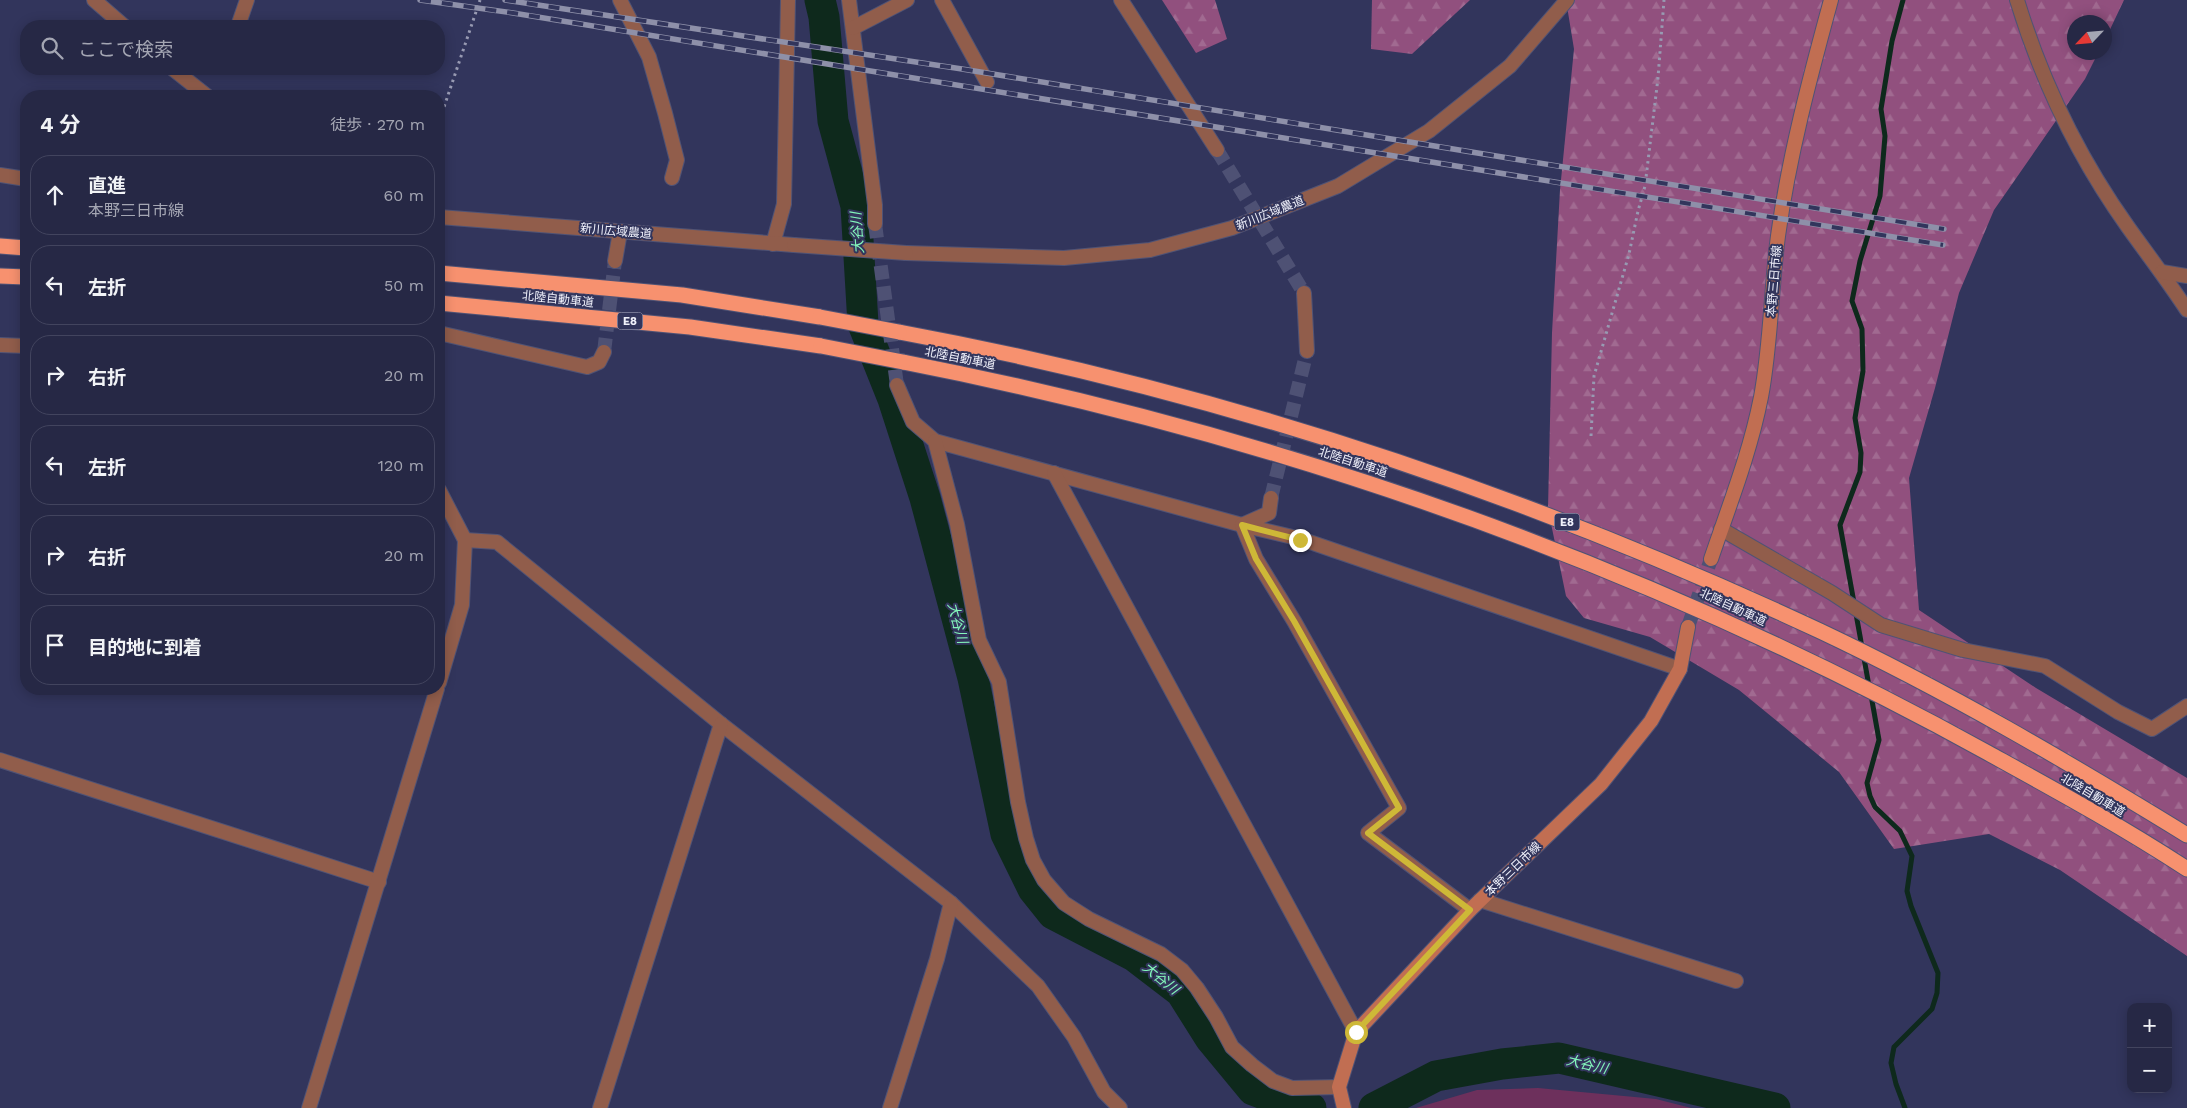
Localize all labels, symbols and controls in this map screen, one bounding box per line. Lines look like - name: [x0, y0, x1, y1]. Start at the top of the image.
- north arrow: [2067, 15, 2112, 60]
- search box: [20, 20, 445, 75]
- icon: search: [38, 34, 66, 62]
- text: ここで検索: [78, 38, 173, 61]
- text: 4 分: [40, 112, 81, 137]
- text: 徒歩 · 270 m: [330, 115, 425, 134]
- text: 直進: [88, 174, 126, 197]
- icon: ahead: [41, 181, 69, 209]
- text: 60 m: [384, 186, 424, 205]
- street label: 新川広域農道: [1234, 193, 1306, 233]
- text: 本野三日市線: [88, 201, 184, 220]
- water label: 大谷川: [847, 209, 866, 255]
- street label: 新川広域農道: [580, 221, 652, 241]
- street label: 本野三日市線: [1764, 245, 1784, 317]
- icon: left: [41, 271, 69, 299]
- text: 左折: [88, 276, 126, 299]
- text: 50 m: [384, 276, 424, 295]
- street label: 北陸自動車道: [521, 288, 595, 310]
- road number: E8: [618, 312, 642, 330]
- street label: 北陸自動車道: [923, 344, 997, 372]
- icon: right: [41, 361, 69, 389]
- text: 右折: [88, 366, 126, 389]
- text: 20 m: [384, 366, 424, 385]
- street label: 北陸自動車道: [1317, 444, 1389, 480]
- icon: left: [41, 451, 69, 479]
- text: 左折: [88, 456, 126, 479]
- text: 120 m: [378, 456, 424, 475]
- road number: E8: [1554, 514, 1580, 530]
- route end: [1289, 529, 1312, 552]
- icon: right: [41, 541, 69, 569]
- text: 右折: [88, 546, 126, 569]
- text: 20 m: [384, 546, 424, 565]
- street label: 北陸自動車道: [1697, 585, 1769, 629]
- water label: 大谷川: [945, 601, 972, 647]
- icon: arrive: [41, 631, 69, 659]
- text: 目的地に到着: [88, 636, 202, 659]
- street label: 北陸自動車道: [2059, 770, 2127, 820]
- street label: 本野三日市線: [1482, 839, 1544, 899]
- water label: 大谷川: [1140, 959, 1184, 999]
- map controls: [2127, 1003, 2172, 1093]
- button: +: [2127, 1003, 2172, 1048]
- route start: [1345, 1021, 1368, 1044]
- button: −: [2127, 1048, 2172, 1093]
- water label: 大谷川: [1565, 1051, 1611, 1077]

